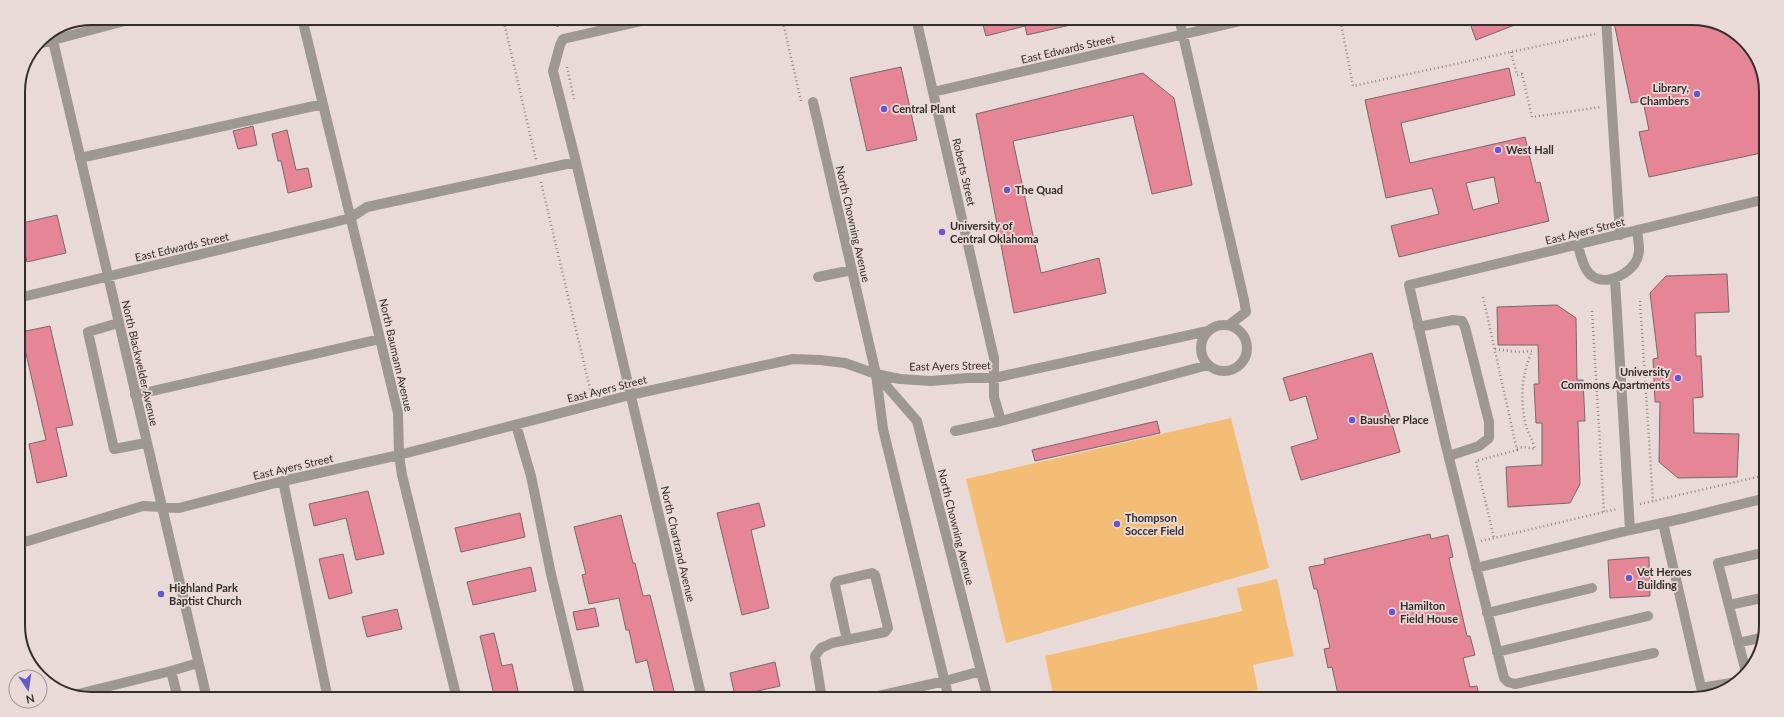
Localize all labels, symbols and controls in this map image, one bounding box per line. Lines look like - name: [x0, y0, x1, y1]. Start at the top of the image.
- street label: East Edwards Street: [1020, 31, 1116, 66]
- place label: Library, Chambers: [1640, 81, 1689, 107]
- marker: Library, Chambers: [1692, 89, 1702, 99]
- place label: Central Plant: [892, 102, 957, 115]
- marker: Central Plant: [879, 104, 889, 114]
- street label: Roberts Street: [950, 137, 979, 207]
- place label: West Hall: [1506, 143, 1554, 156]
- marker: West Hall: [1493, 145, 1503, 155]
- street label: North Chowning Avenue: [834, 164, 873, 284]
- place label: The Quad: [1015, 183, 1063, 196]
- marker: The Quad: [1002, 185, 1012, 195]
- street label: East Ayers Street: [1544, 214, 1626, 247]
- place label: University of Central Oklahoma: [950, 219, 1039, 245]
- marker: University of Central Oklahoma: [937, 227, 947, 237]
- street label: East Edwards Street: [134, 229, 230, 264]
- street label: North Baumann Avenue: [377, 297, 416, 413]
- street label: North Blackwelder Avenue: [120, 299, 161, 427]
- street label: East Ayers Street: [909, 358, 991, 373]
- place label: University Commons Apartments: [1561, 365, 1670, 391]
- street label: East Ayers Street: [566, 372, 648, 405]
- marker: University Commons Apartments: [1673, 373, 1683, 383]
- place label: Bausher Place: [1360, 413, 1429, 426]
- marker: Bausher Place: [1347, 415, 1357, 425]
- street label: East Ayers Street: [252, 451, 334, 482]
- street label: North Chowning Avenue: [936, 467, 977, 586]
- street label: North Chartrand Avenue: [659, 485, 698, 603]
- place label: Thompson Soccer Field: [1125, 511, 1184, 537]
- marker: Thompson Soccer Field: [1112, 519, 1122, 529]
- place label: Vet Heroes Building: [1636, 565, 1692, 591]
- marker: Vet Heroes Building: [1624, 573, 1634, 583]
- place label: Highland Park Baptist Church: [169, 581, 242, 607]
- marker: Highland Park Baptist Church: [156, 589, 166, 599]
- place label: Hamilton Field House: [1400, 599, 1458, 625]
- marker: Hamilton Field House: [1387, 607, 1397, 617]
- north arrow: [8, 669, 48, 709]
- text: N: [25, 692, 36, 707]

